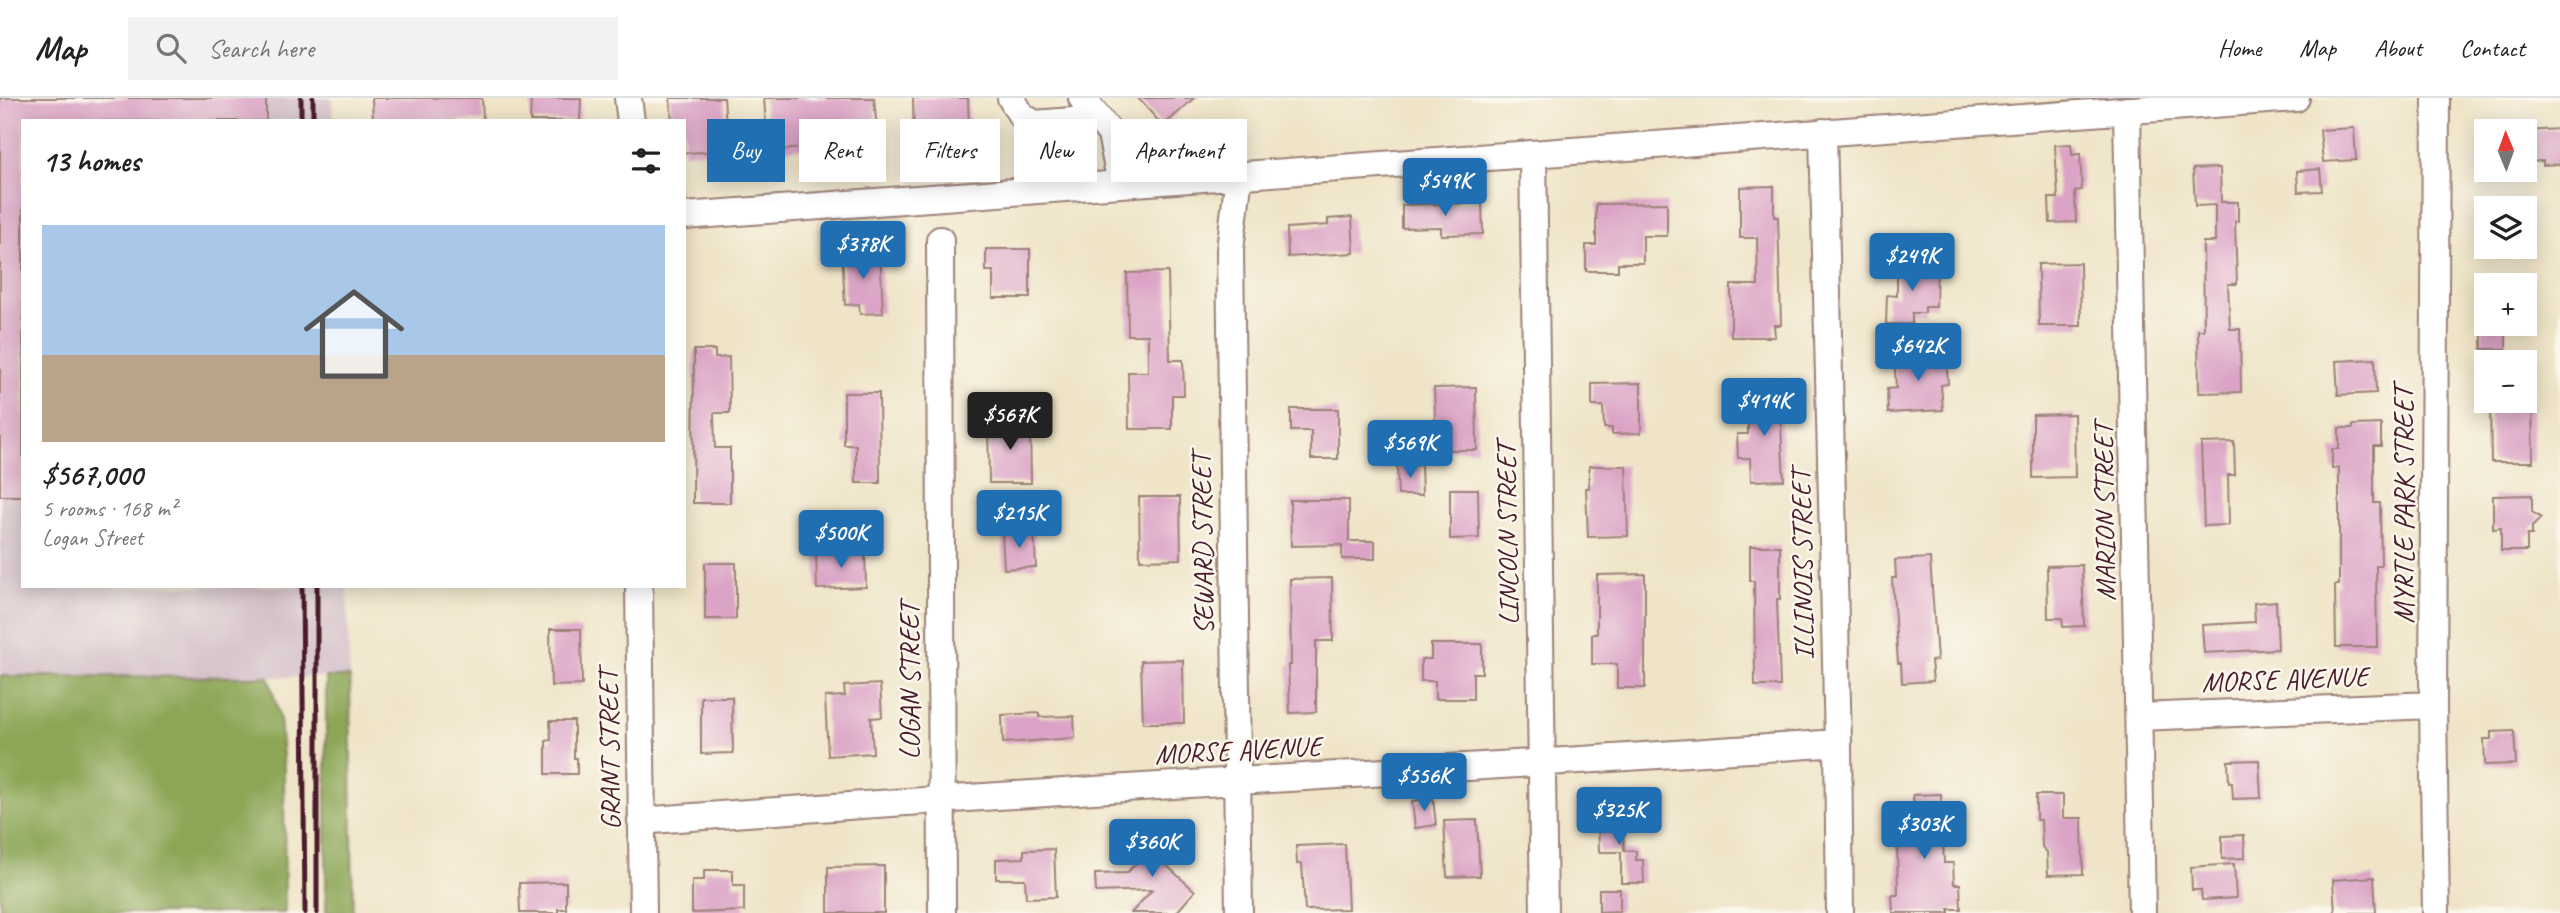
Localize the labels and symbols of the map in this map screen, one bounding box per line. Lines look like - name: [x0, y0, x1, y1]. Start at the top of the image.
- north arrow: [2474, 119, 2538, 182]
- pin: $549K: [1396, 158, 1494, 218]
- pin: $378K: [814, 222, 912, 281]
- pin: $249K: [1863, 234, 1961, 293]
- pin: $642K: [1869, 324, 1967, 383]
- pin: $414K: [1715, 378, 1813, 438]
- street label: MYRTLE PARK STREET: [2386, 379, 2421, 623]
- pin: $567K: [961, 392, 1059, 452]
- street label: MARION STREET: [2085, 416, 2123, 601]
- pin: $569K: [1361, 420, 1459, 480]
- street label: LINCOLN STREET: [1488, 436, 1526, 625]
- street label: SEWARD STREET: [1183, 446, 1221, 635]
- street label: ILLINOIS STREET: [1783, 463, 1821, 660]
- pin: $215K: [970, 490, 1068, 550]
- pin: $500K: [792, 510, 890, 570]
- street label: LOGAN STREET: [892, 596, 927, 759]
- street label: MORSE AVENUE: [2201, 658, 2373, 699]
- street label: GRANT STREET: [590, 663, 628, 830]
- street label: MORSE AVENUE: [1154, 728, 1326, 772]
- pin: $556K: [1375, 754, 1473, 813]
- pin: $325K: [1570, 788, 1668, 847]
- pin: $303K: [1875, 802, 1973, 861]
- pin: $360K: [1103, 820, 1201, 879]

